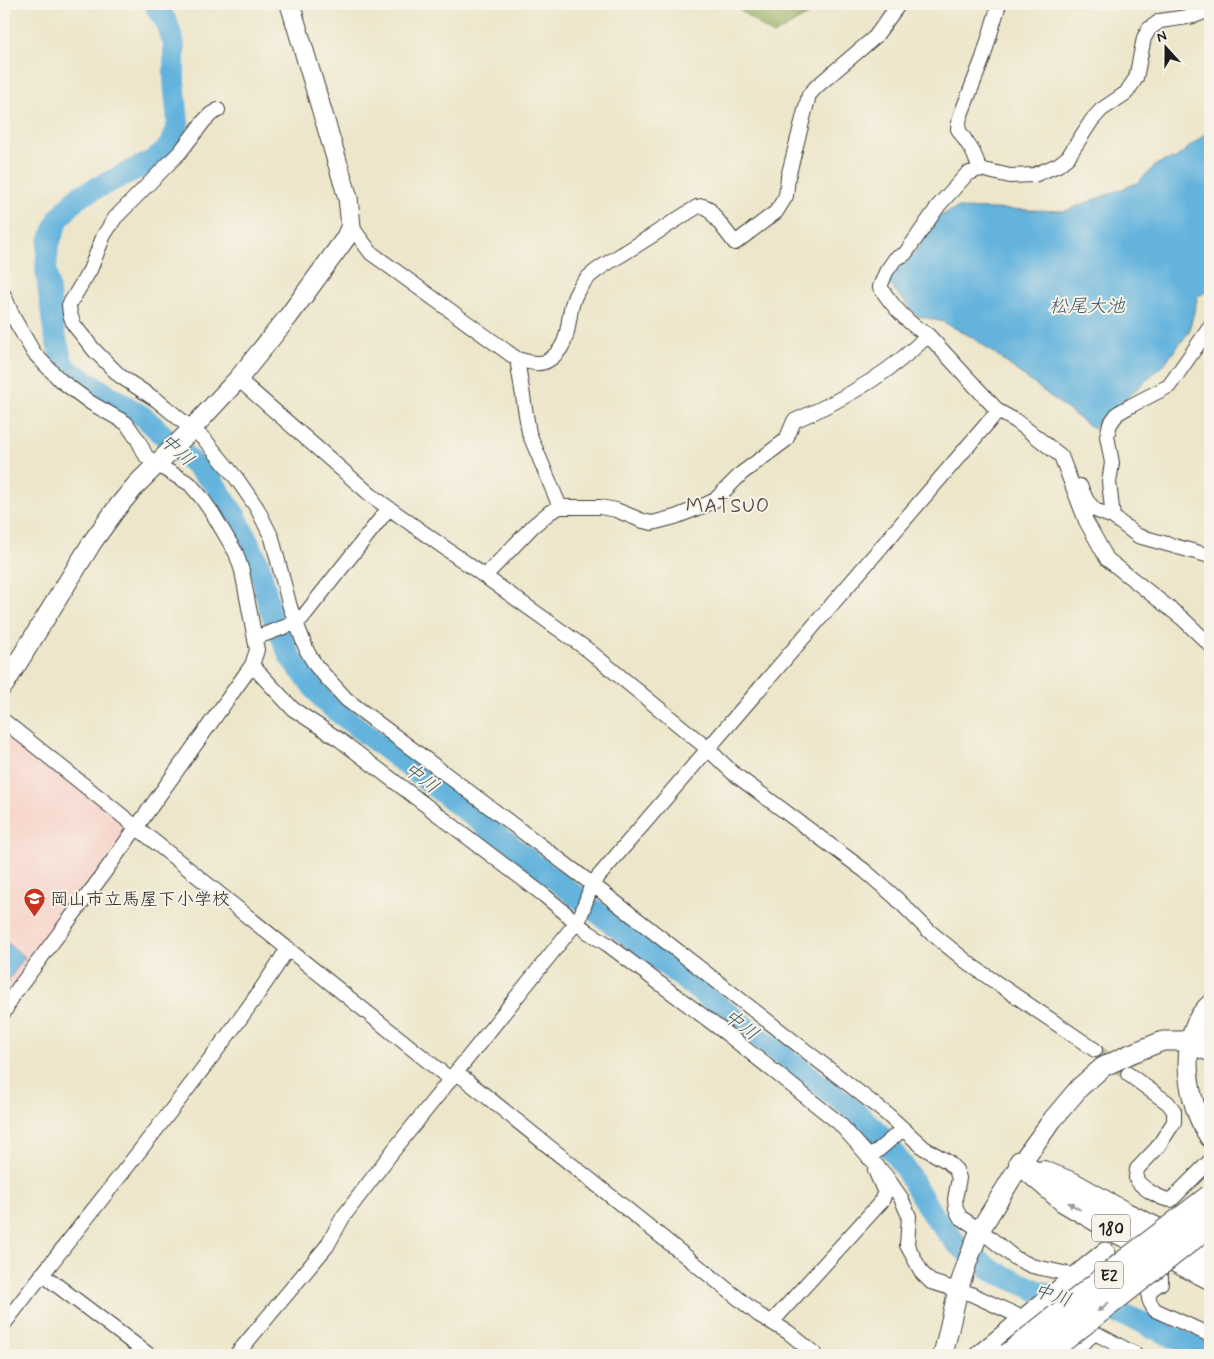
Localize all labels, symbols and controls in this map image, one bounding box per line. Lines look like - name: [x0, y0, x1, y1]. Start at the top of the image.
- north arrow: [1142, 22, 1192, 72]
- text: N: [1154, 27, 1169, 47]
- water label: 松尾大池: [1049, 294, 1126, 319]
- water label: 中川: [155, 428, 199, 472]
- district label: MATSUO: [686, 493, 770, 520]
- water label: 中川: [398, 757, 444, 800]
- school or university icon: 岡山市立馬屋下小学校: [22, 887, 46, 918]
- place label: 岡山市立馬屋下小学校: [50, 888, 230, 912]
- water label: 中川: [718, 1004, 764, 1047]
- one-way arrow: [1068, 1201, 1081, 1210]
- road number: 180: [1092, 1214, 1130, 1242]
- road number: E2: [1095, 1262, 1123, 1288]
- water label: 中川: [1031, 1278, 1074, 1313]
- one-way arrow: [1096, 1302, 1109, 1313]

